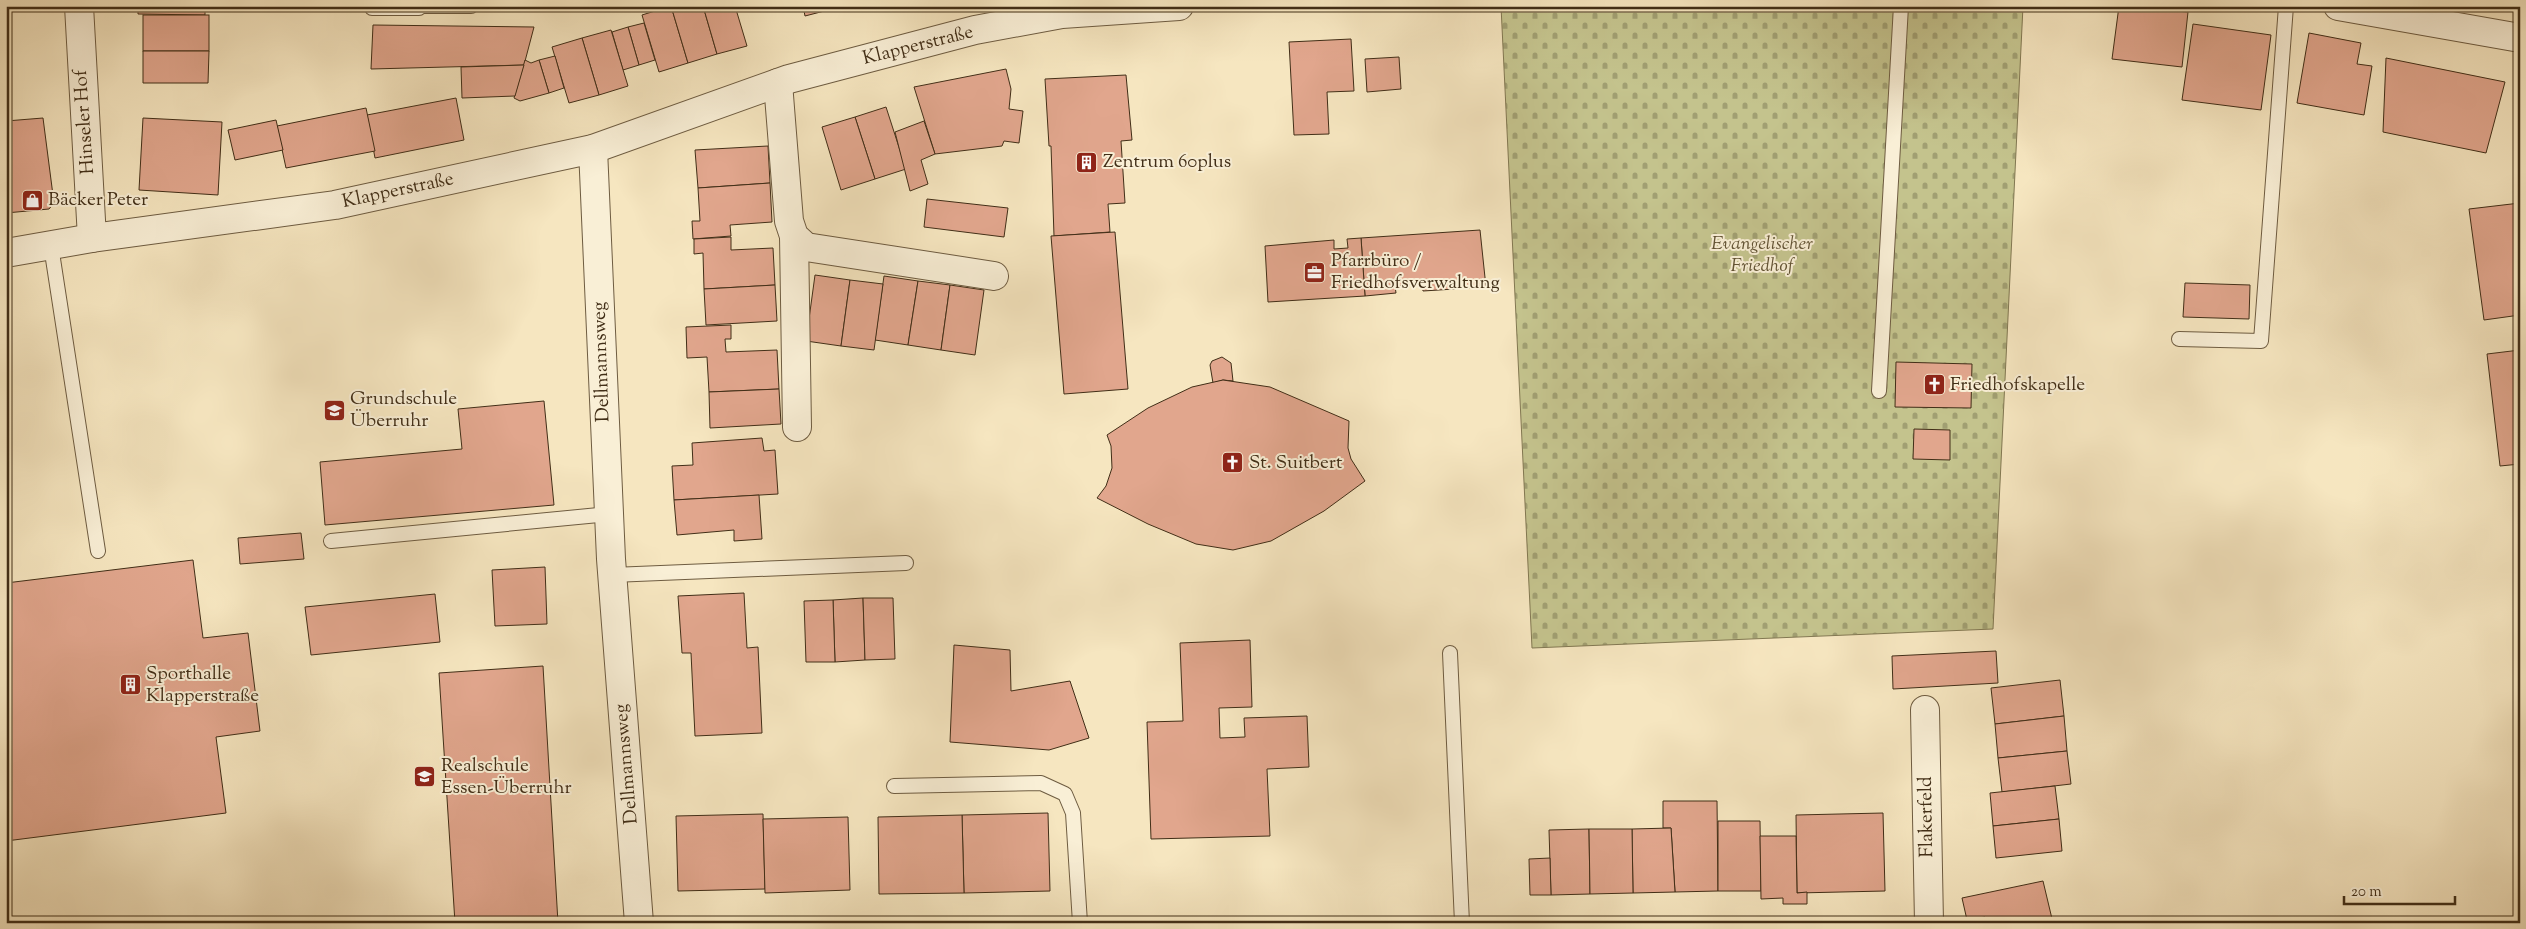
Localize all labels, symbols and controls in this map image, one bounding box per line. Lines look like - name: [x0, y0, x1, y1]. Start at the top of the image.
- street label: Klapperstraße: [860, 19, 976, 73]
- street label: Hinseler Hof: [68, 67, 102, 175]
- place label: Zentrum 60plus: [1103, 149, 1231, 176]
- building icon: Zentrum 60plus: [1075, 150, 1099, 174]
- street label: Klapperstraße: [340, 166, 456, 216]
- place label: Bäcker Peter: [48, 187, 148, 214]
- shop icon: Bäcker Peter: [20, 188, 44, 212]
- park label: Evangelischer Friedhof: [1711, 231, 1813, 280]
- place label: Pfarrbüro / Friedhofsverwaltung: [1331, 248, 1500, 297]
- office icon: Pfarrbüro / Friedhofsverwaltung: [1303, 260, 1327, 284]
- street label: Dellmannsweg: [586, 301, 618, 423]
- place label: Friedhofskapelle: [1950, 372, 2085, 399]
- church icon: Friedhofskapelle: [1922, 373, 1946, 397]
- place label: Grundschule Überruhr: [350, 386, 457, 435]
- school or university icon: Grundschule Überruhr: [322, 398, 346, 422]
- place label: St. Suitbert: [1249, 450, 1343, 477]
- church icon: St. Suitbert: [1221, 451, 1245, 475]
- place label: Sporthalle Klapperstraße: [146, 661, 259, 710]
- building icon: Sporthalle Klapperstraße: [118, 673, 142, 697]
- street label: Dellmannsweg: [608, 703, 646, 825]
- place label: Realschule Essen-Überruhr: [441, 753, 572, 802]
- school or university icon: Realschule Essen-Überruhr: [413, 765, 437, 789]
- street label: Flakerfeld: [1913, 776, 1941, 858]
- scale bar: [2344, 874, 2455, 906]
- text: 20 m: [2351, 882, 2382, 903]

